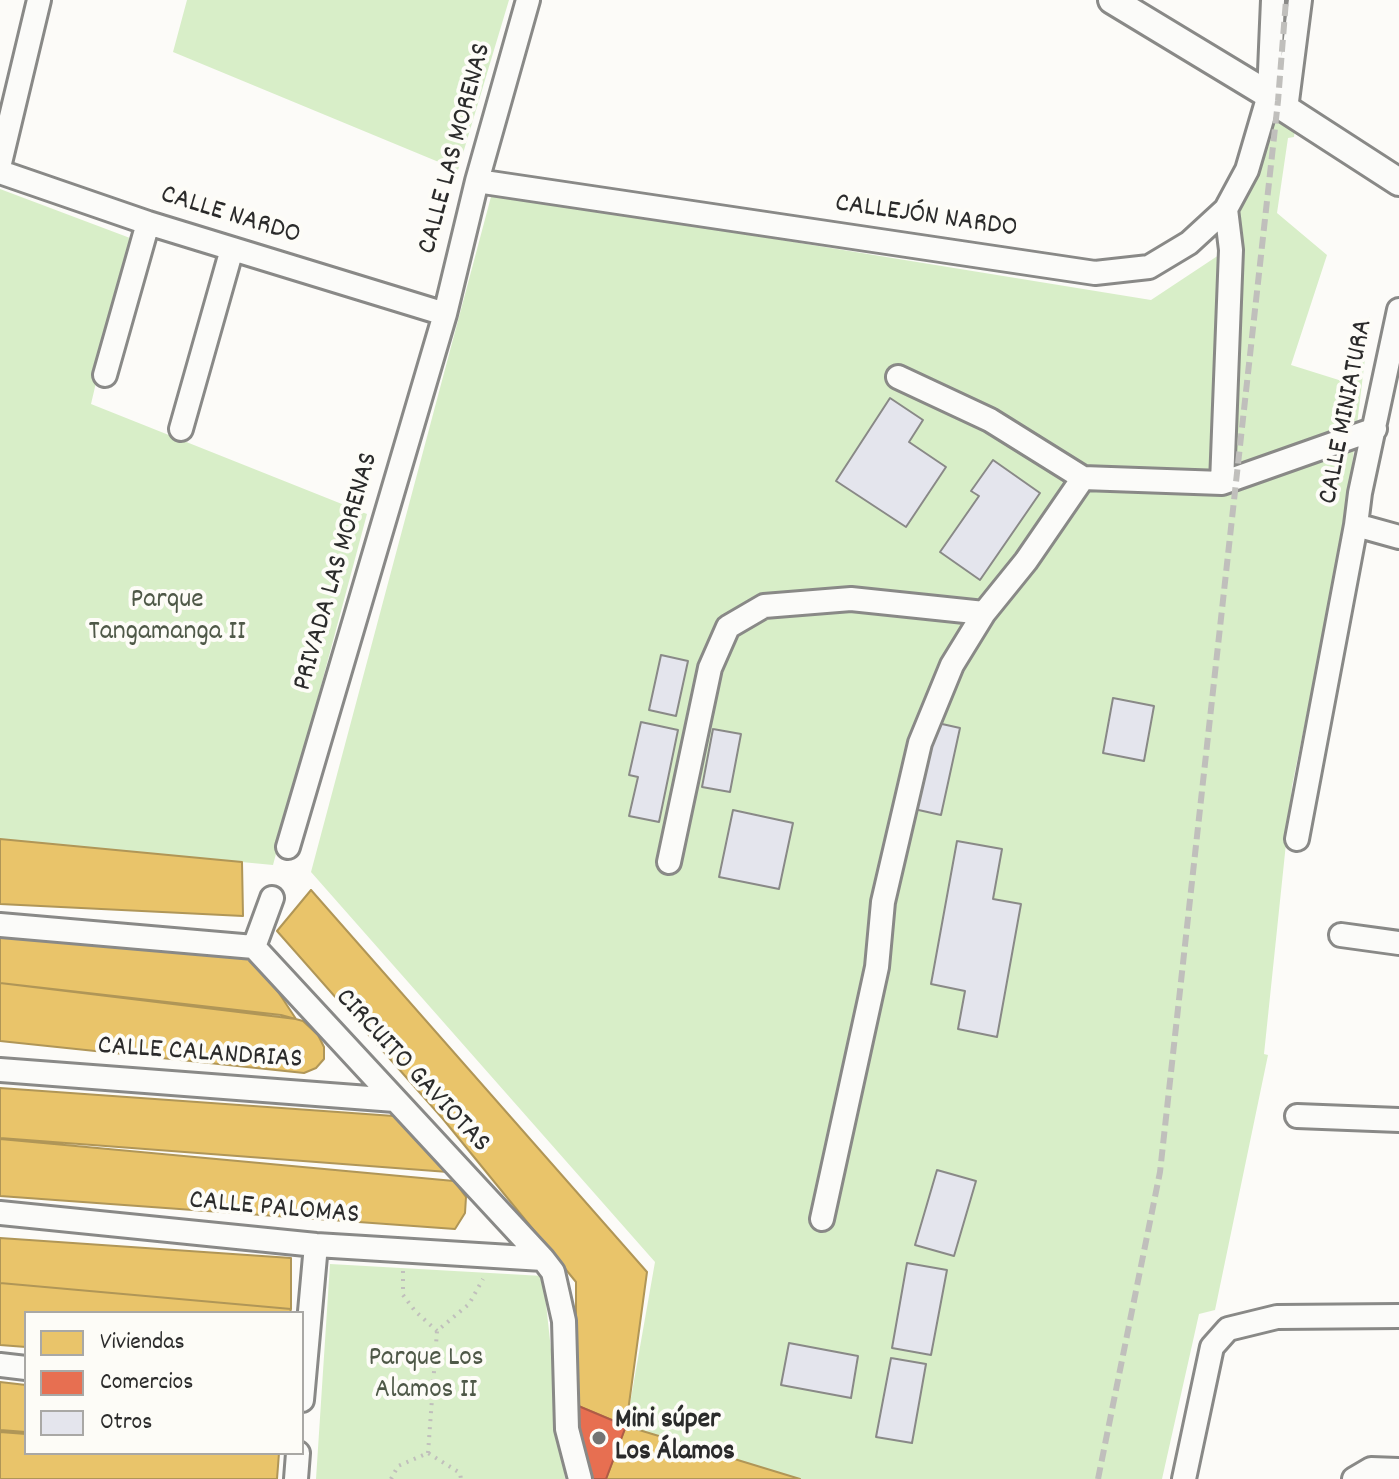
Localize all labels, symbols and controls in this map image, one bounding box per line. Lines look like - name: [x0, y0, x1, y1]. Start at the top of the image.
- street label: CALLE LAS MORENAS: [413, 40, 501, 258]
- street label: CALLE NARDO: [156, 180, 304, 254]
- street label: CALLEJÓN NARDO: [833, 189, 1019, 247]
- street label: CALLE MINIATURA: [1314, 317, 1382, 507]
- street label: PRIVADA LAS MORENAS: [288, 449, 388, 695]
- park label: Parque Tangamanga II: [88, 585, 246, 651]
- street label: CIRCUITO GAVIOTAS: [326, 983, 496, 1161]
- street label: CALLE CALANDRIAS: [96, 1031, 304, 1079]
- street label: CALLE PALOMAS: [188, 1186, 360, 1234]
- legend: [24, 1311, 304, 1455]
- text: Viviendas: [100, 1326, 185, 1360]
- park label: Parque Los Alamos II: [368, 1343, 484, 1409]
- text: Comercios: [100, 1366, 193, 1400]
- place label: Mini súper Los Álamos: [615, 1405, 735, 1471]
- text: Otros: [100, 1406, 152, 1440]
- marker: Mini súper Los Álamos: [590, 1429, 608, 1447]

